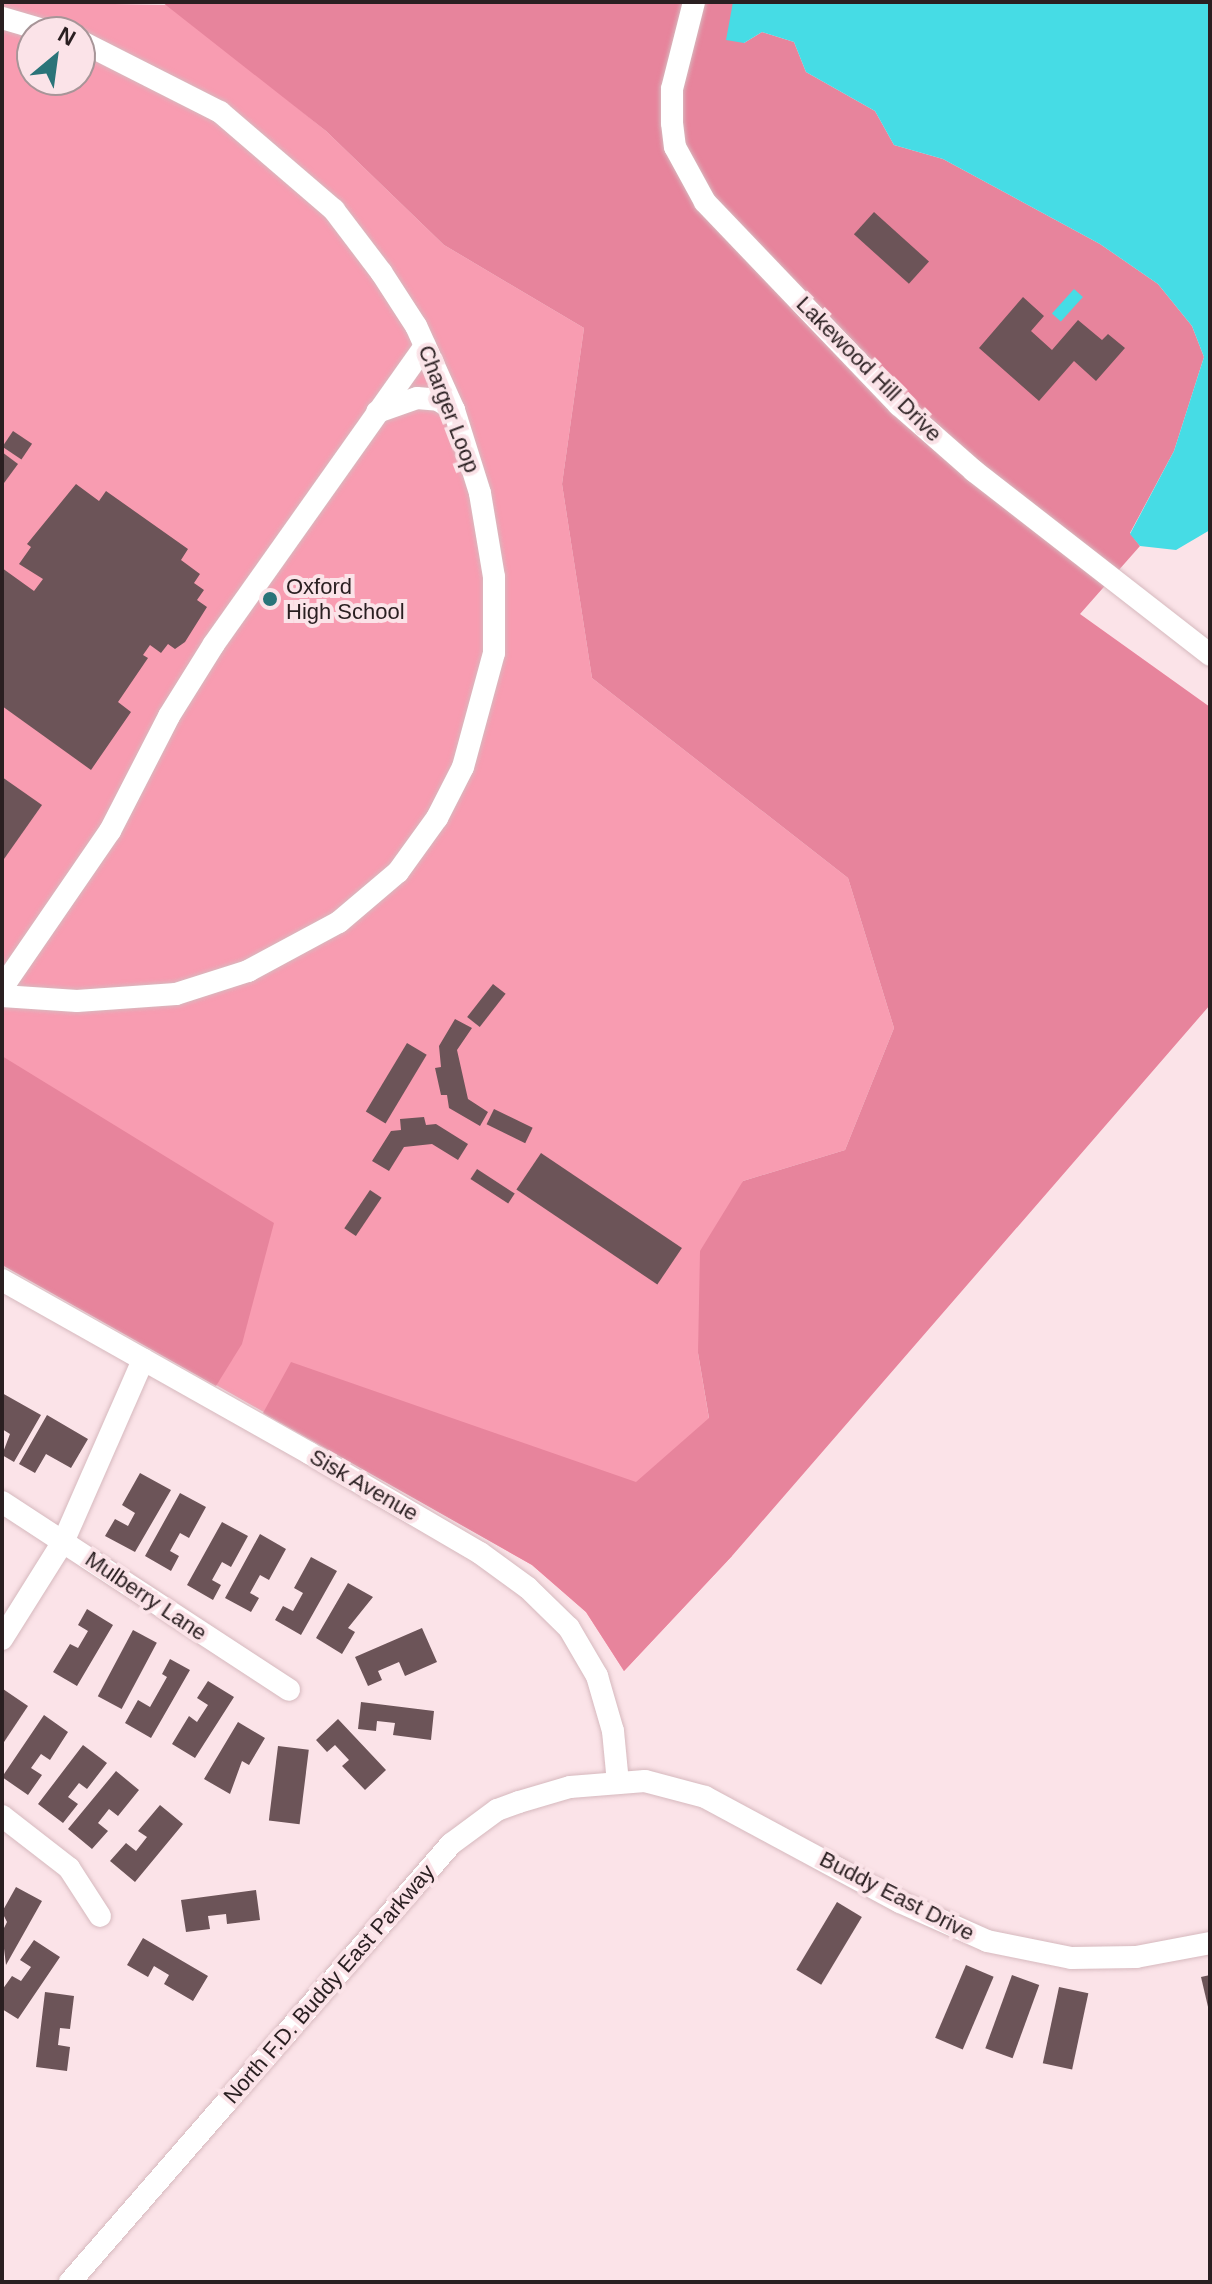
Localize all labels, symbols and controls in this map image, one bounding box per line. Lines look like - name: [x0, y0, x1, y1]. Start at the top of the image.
- north arrow: [16, 16, 96, 96]
- text: N: [54, 22, 80, 51]
- street label: Lakewood Hill Drive: [791, 291, 947, 447]
- street label: Charger Loop: [413, 341, 485, 477]
- place label: Oxford High School: [286, 573, 405, 624]
- marker: Oxford High School: [261, 590, 279, 608]
- street label: Sisk Avenue: [305, 1443, 423, 1527]
- street label: Mulberry Lane: [80, 1546, 212, 1646]
- street label: Buddy East Drive: [815, 1846, 979, 1946]
- street label: North F.D. Buddy East Parkway: [218, 1859, 440, 2109]

